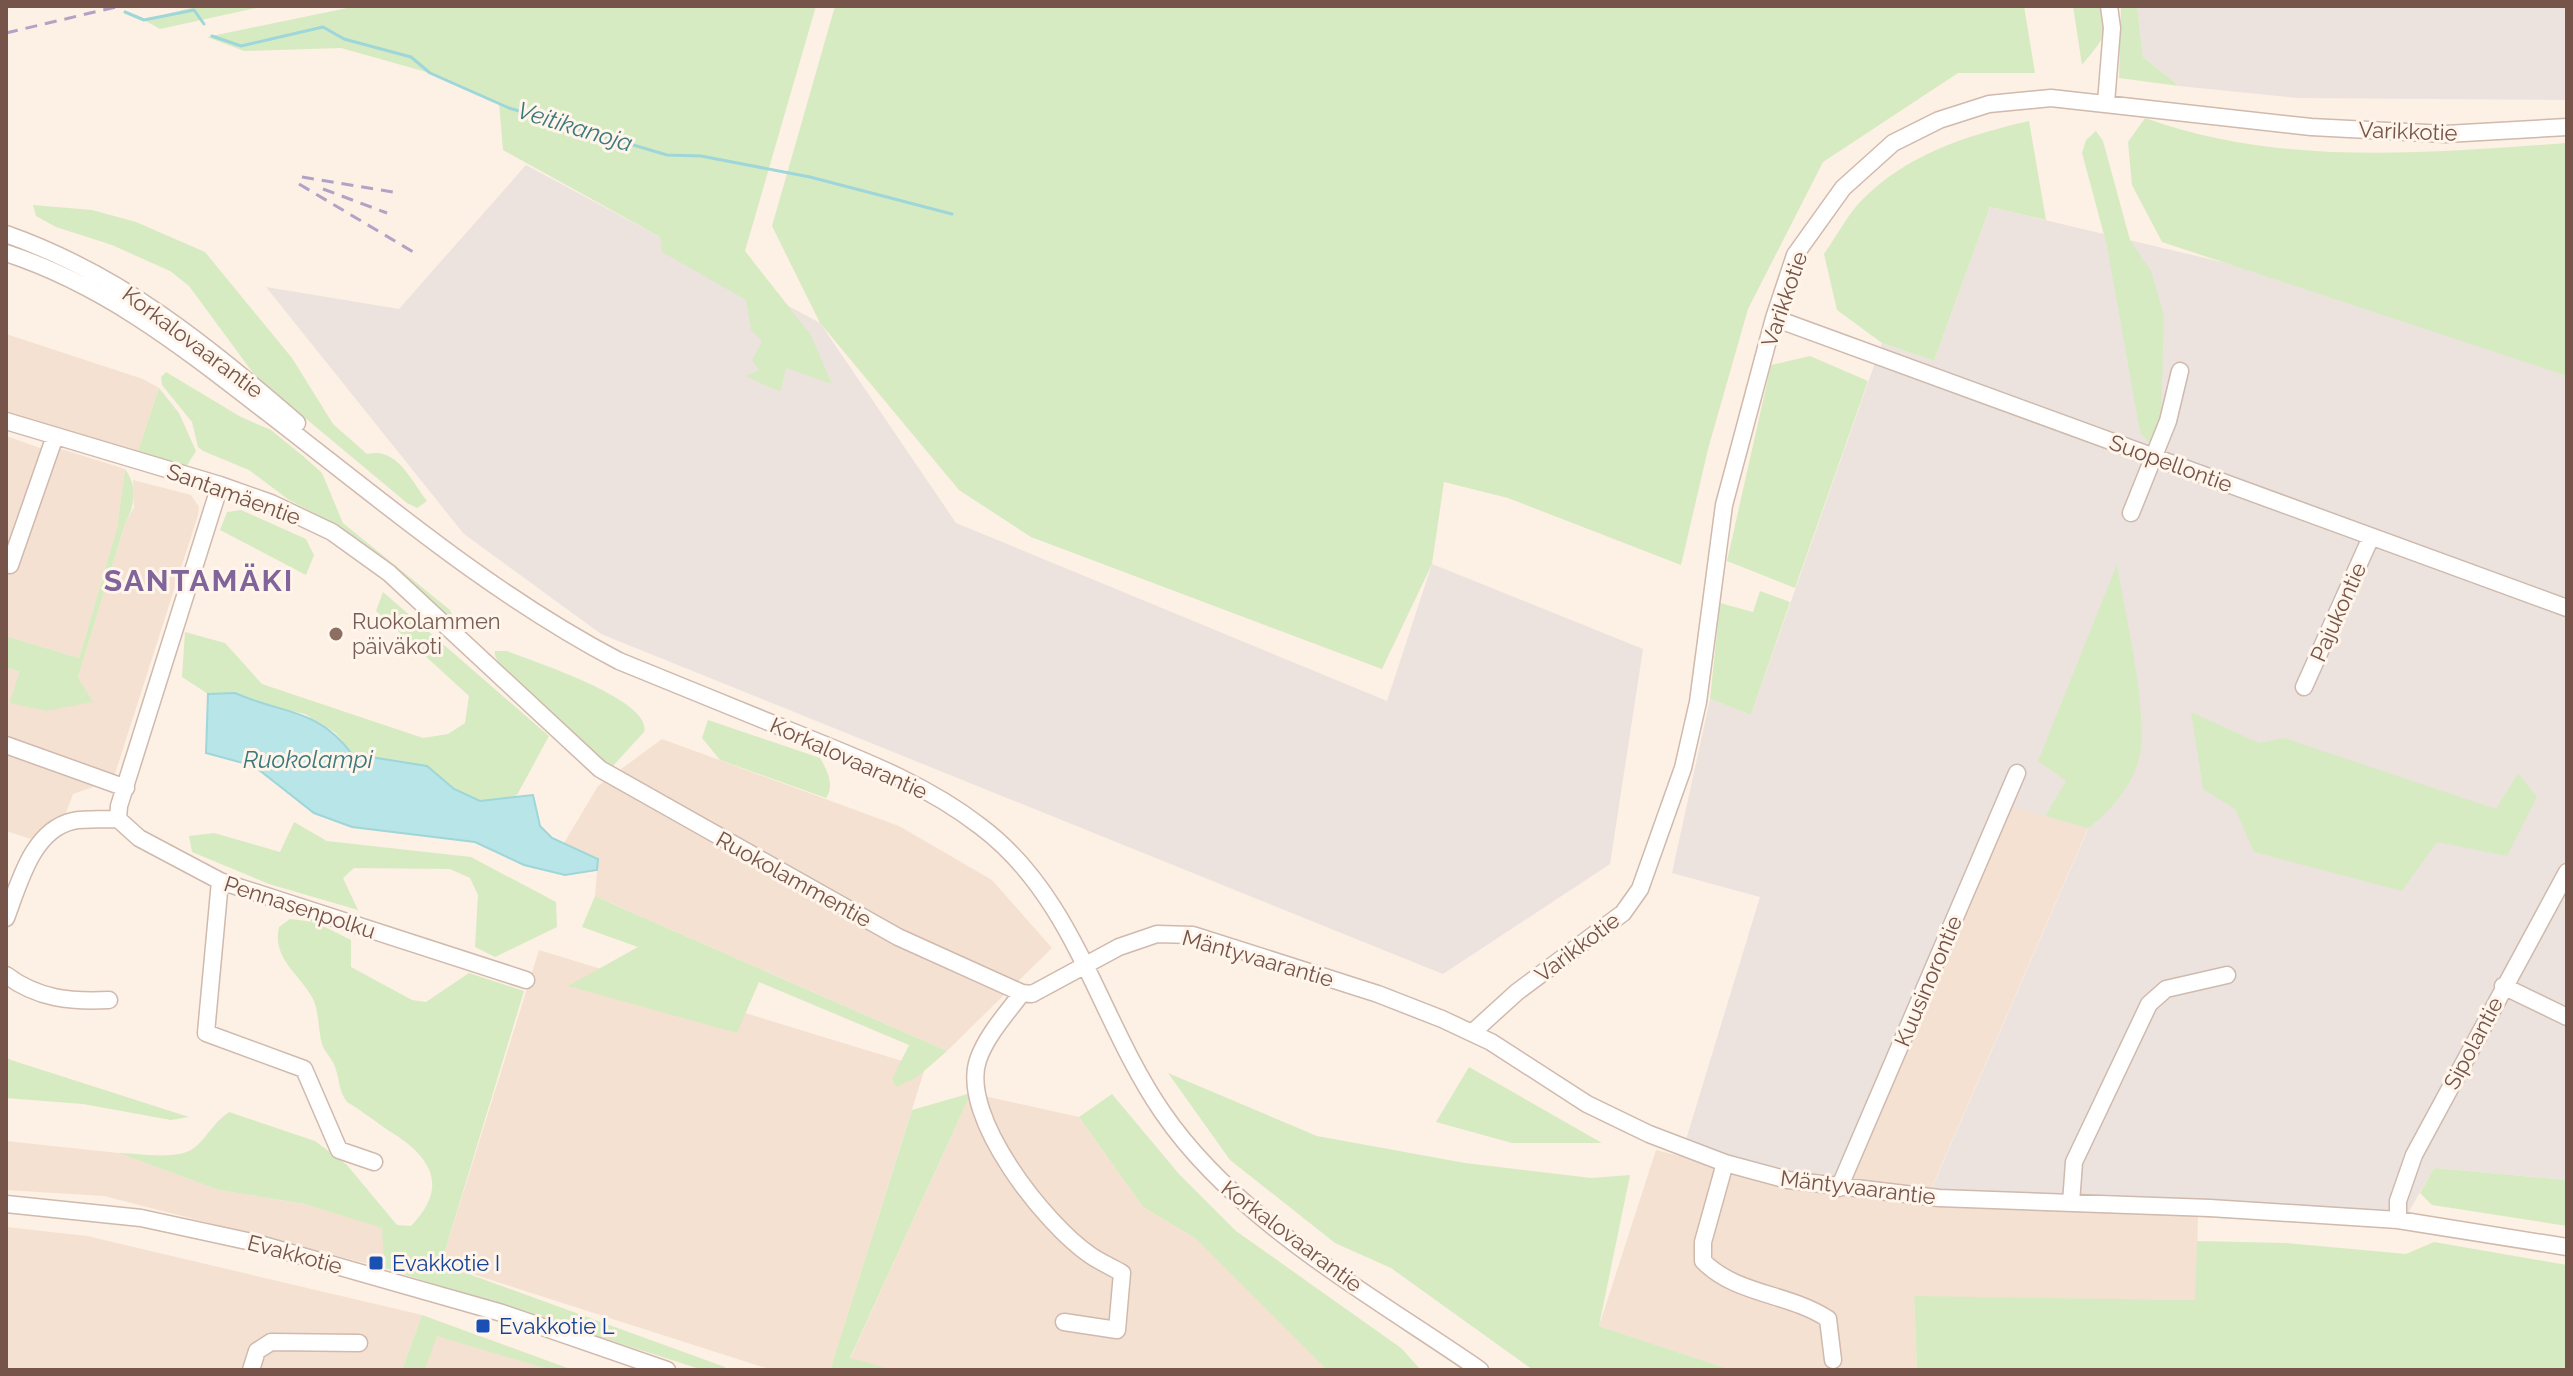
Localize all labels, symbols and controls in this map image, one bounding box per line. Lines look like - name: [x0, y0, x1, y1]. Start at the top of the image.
- water label: Veitikanoja: [514, 95, 636, 158]
- street label: Varikkotie: [2358, 116, 2458, 146]
- street label: Varikkotie: [1756, 248, 1812, 350]
- street label: Korkalovaarantie: [118, 281, 269, 403]
- street label: Suopellontie: [2106, 429, 2236, 497]
- street label: Santamäentie: [164, 458, 304, 530]
- street label: Pajukontie: [2305, 558, 2371, 665]
- district label: SANTAMÄKI: [104, 563, 294, 598]
- place label: Ruokolammen päiväkoti: [352, 608, 501, 659]
- marker: Ruokolammen päiväkoti: [327, 625, 345, 643]
- street label: Korkalovaarantie: [766, 712, 932, 804]
- water label: Ruokolampi: [243, 745, 374, 774]
- street label: Ruokolammentie: [712, 826, 876, 932]
- street label: Pennasenpolku: [221, 870, 379, 944]
- street label: Varikkotie: [1530, 907, 1624, 987]
- street label: Kuusinorontie: [1889, 912, 1967, 1050]
- street label: Mäntyvaarantie: [1179, 924, 1337, 992]
- street label: Sipolantie: [2438, 992, 2508, 1094]
- street label: Mäntyvaarantie: [1779, 1165, 1937, 1209]
- street label: Korkalovaarantie: [1217, 1175, 1368, 1297]
- street label: Evakkotie: [245, 1229, 345, 1279]
- place label: Evakkotie I: [392, 1250, 500, 1276]
- marker: Evakkotie I: [367, 1254, 385, 1272]
- place label: Evakkotie L: [499, 1313, 615, 1339]
- marker: Evakkotie L: [474, 1317, 492, 1335]

